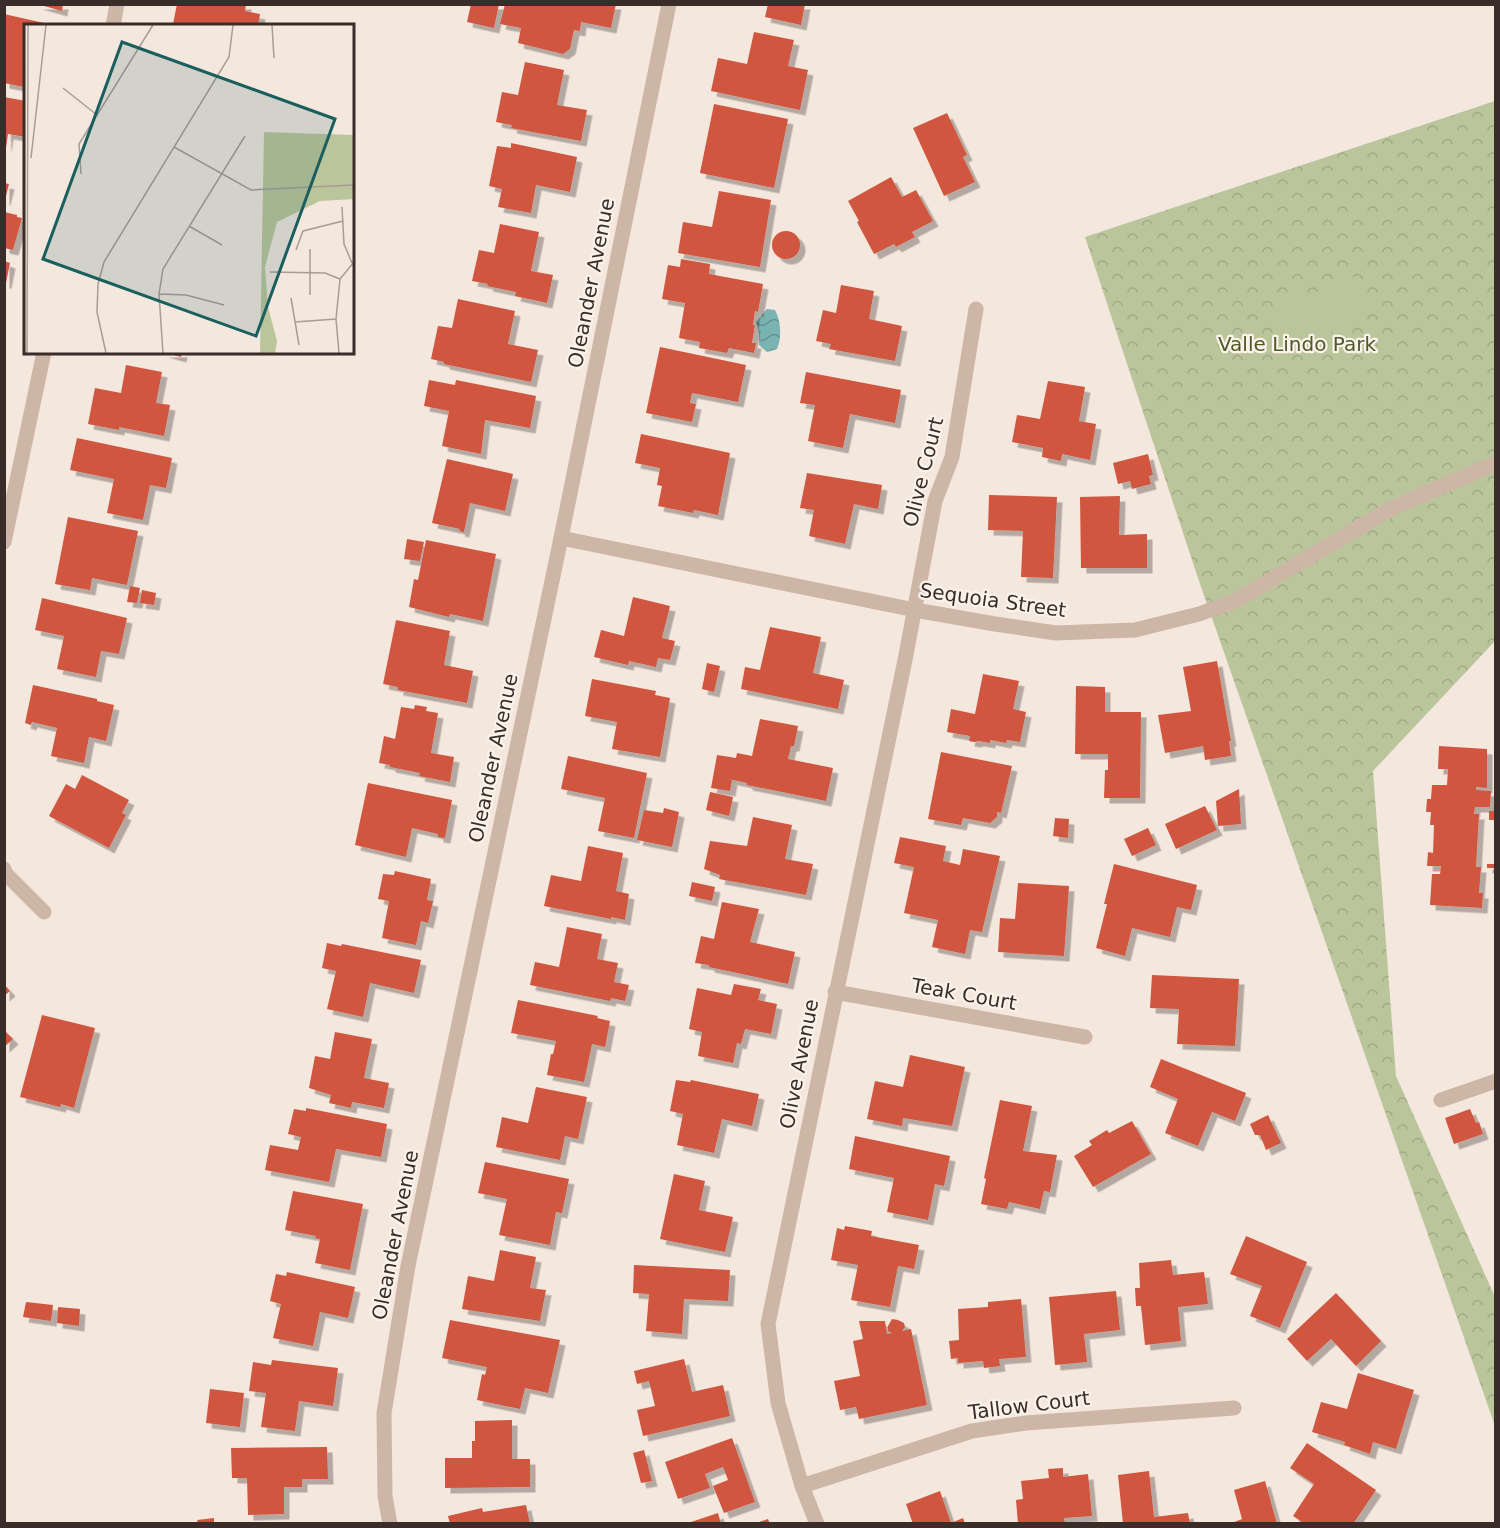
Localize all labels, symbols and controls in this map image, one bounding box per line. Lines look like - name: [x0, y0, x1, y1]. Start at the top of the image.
- inset map: [24, 24, 354, 354]
- street label: Oleander Avenue: [563, 196, 619, 370]
- park label: Valle Lindo Park: [1218, 332, 1376, 356]
- street label: Olive Court: [898, 414, 948, 529]
- street label: Sequoia Street: [918, 578, 1068, 622]
- street label: Oleander Avenue: [463, 671, 523, 845]
- street label: Teak Court: [909, 973, 1019, 1015]
- street label: Olive Avenue: [775, 997, 823, 1131]
- street label: Oleander Avenue: [367, 1148, 423, 1322]
- street label: Tallow Court: [966, 1386, 1091, 1424]

